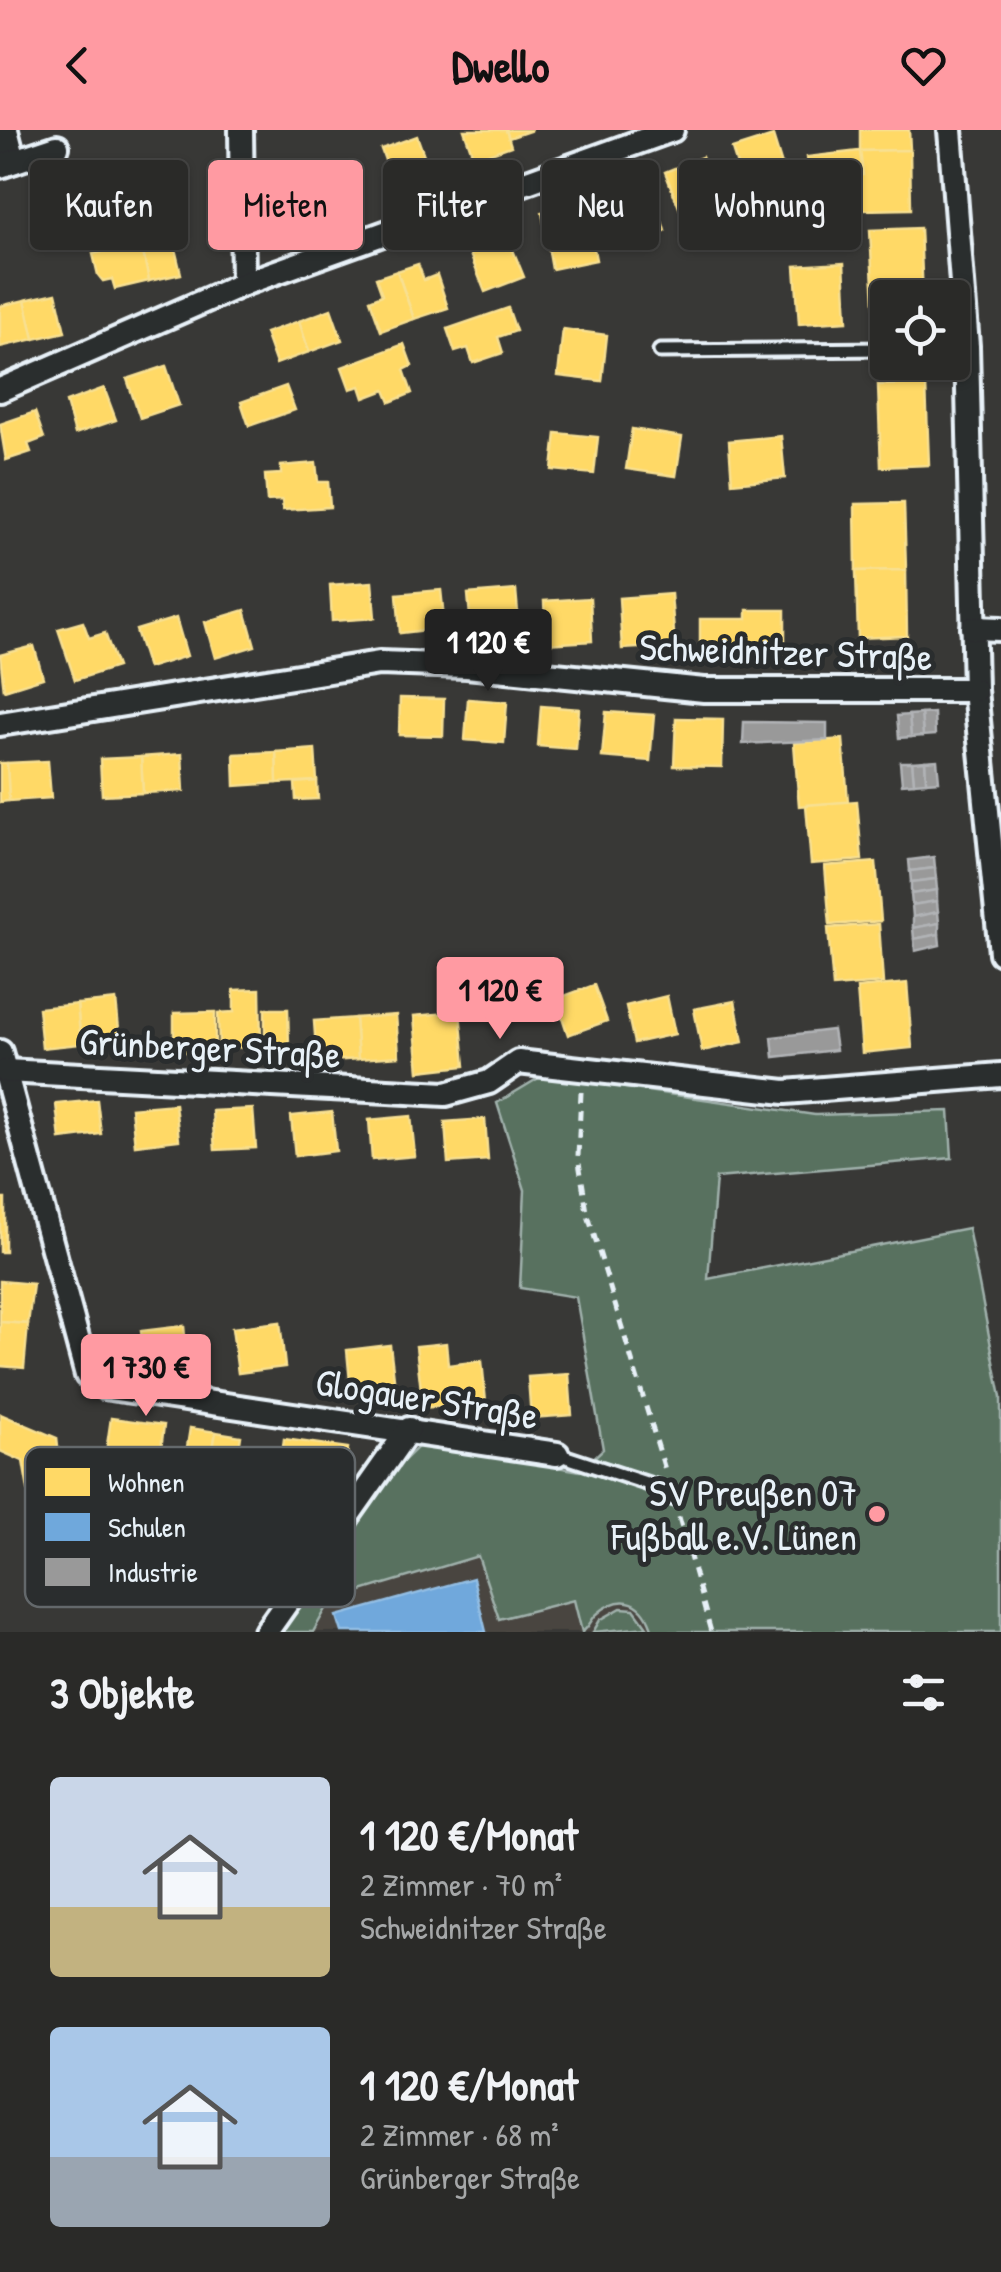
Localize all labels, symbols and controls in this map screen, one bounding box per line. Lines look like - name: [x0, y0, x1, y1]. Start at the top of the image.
- text: Dwello: [452, 35, 549, 96]
- icon: back: [50, 38, 105, 93]
- icon: heart: [896, 38, 951, 93]
- chip: Kaufen: [30, 160, 188, 250]
- chip: Mieten: [208, 160, 363, 250]
- chip: Filter: [383, 160, 522, 250]
- chip: Neu: [542, 160, 659, 250]
- chip: Wohnung: [679, 160, 861, 250]
- map controls: [870, 280, 970, 380]
- button: locate: [870, 280, 970, 380]
- pin: 1 120 €: [396, 609, 580, 694]
- text: 1 120 €: [447, 620, 529, 663]
- street label: Schweidnitzer Straße: [639, 620, 933, 682]
- pin: 1 120 €: [408, 957, 592, 1042]
- text: 1 120 €: [459, 968, 541, 1011]
- street label: Grünberger Straße: [78, 1014, 342, 1080]
- pin: 1 730 €: [54, 1334, 238, 1419]
- text: 1 730 €: [103, 1345, 189, 1388]
- street label: Glogauer Straße: [312, 1355, 542, 1441]
- legend: [25, 1447, 355, 1607]
- text: Wohnen: [108, 1463, 185, 1501]
- place label: SV Preußen 07 Fußball e.V. Lünen: [610, 1466, 857, 1562]
- marker: SV Preußen 07 Fußball e.V. Lünen: [866, 1503, 888, 1525]
- text: Schulen: [108, 1508, 186, 1546]
- text: Industrie: [108, 1553, 198, 1591]
- text: 3 Objekte: [50, 1664, 194, 1721]
- icon: filters: [896, 1665, 951, 1720]
- text: 1 120 €/Monat: [360, 1806, 578, 1863]
- icon: home: [130, 1817, 250, 1937]
- text: 2 Zimmer · 70 m²: [360, 1863, 562, 1906]
- text: Schweidnitzer Straße: [360, 1906, 607, 1949]
- text: 1 120 €/Monat: [360, 2056, 578, 2113]
- icon: home: [130, 2067, 250, 2187]
- text: 2 Zimmer · 68 m²: [360, 2113, 559, 2156]
- text: Grünberger Straße: [360, 2156, 580, 2199]

